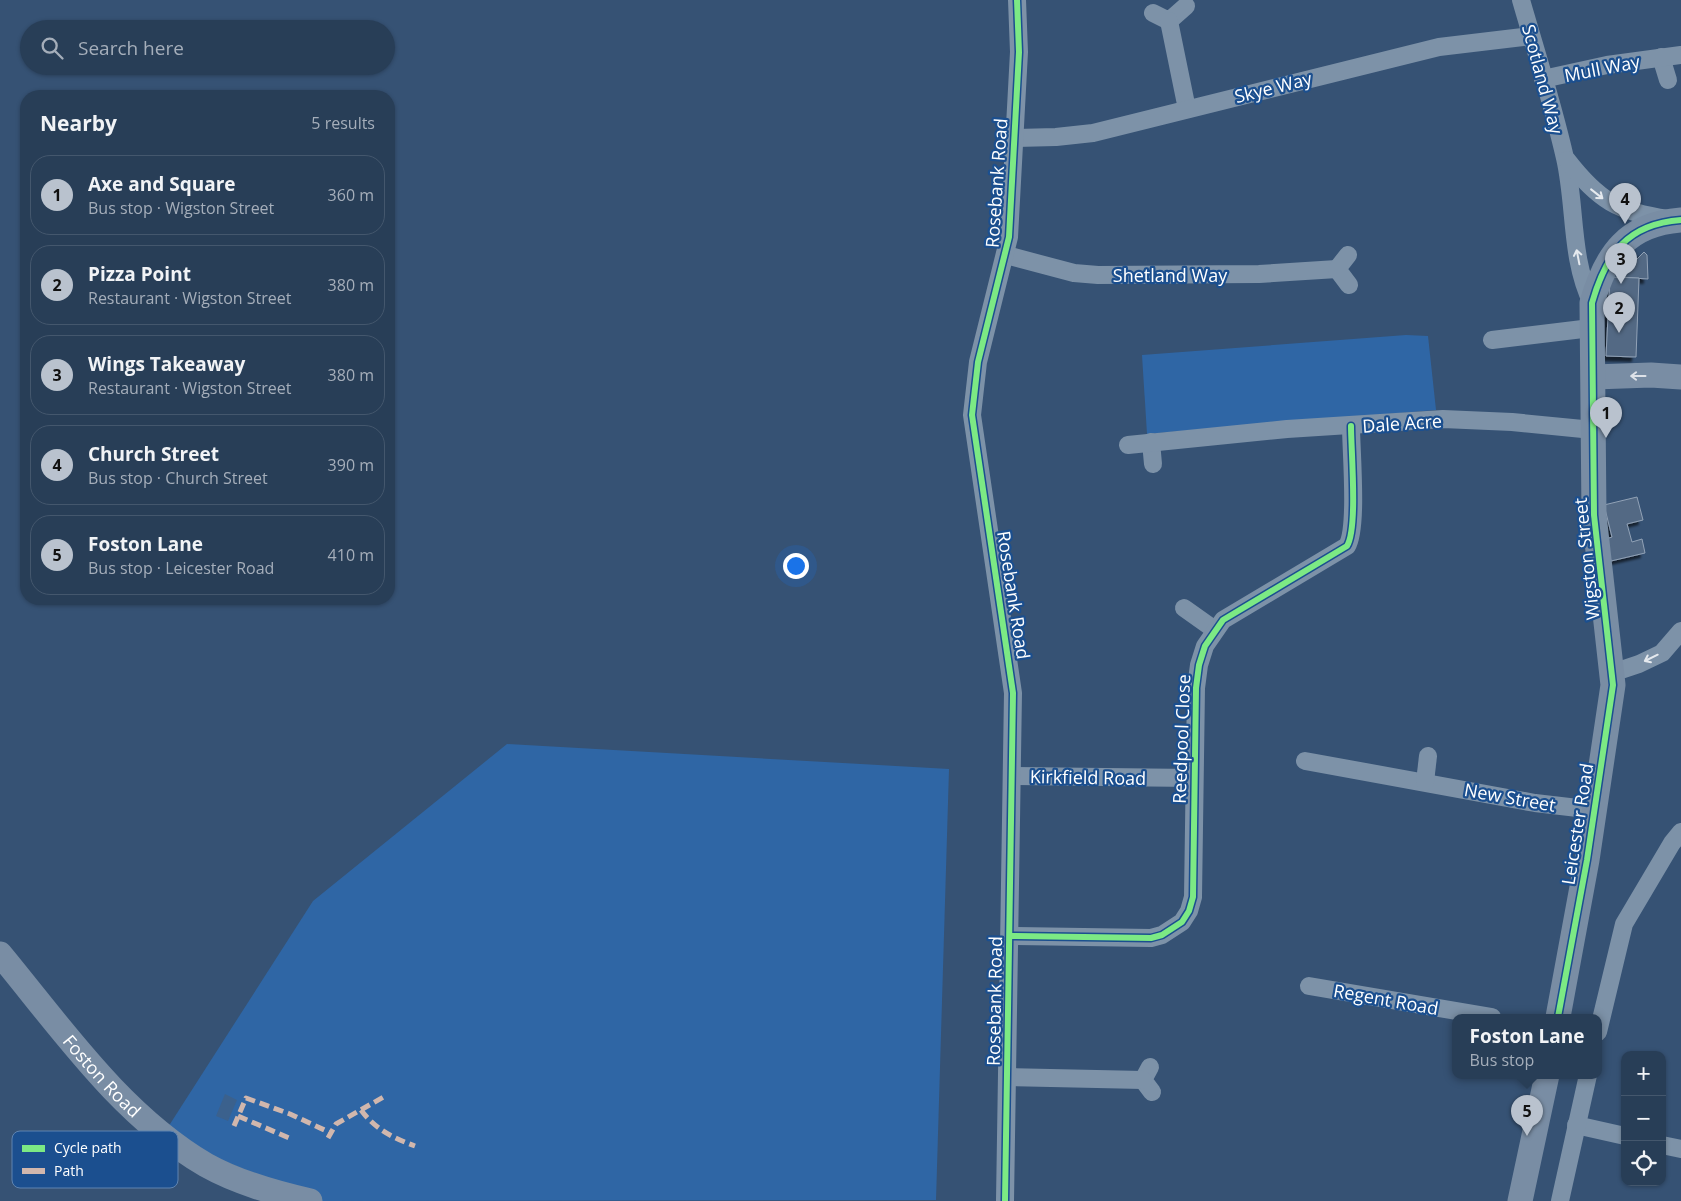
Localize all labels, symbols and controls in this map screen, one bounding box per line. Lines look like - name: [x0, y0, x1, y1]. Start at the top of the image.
- search box: [20, 20, 395, 75]
- street label: Scotland Way: [1517, 21, 1569, 137]
- icon: search: [38, 34, 66, 62]
- text: Search here: [78, 35, 184, 61]
- street label: Mull Way: [1562, 49, 1643, 87]
- street label: Skye Way: [1232, 66, 1315, 108]
- text: Nearby: [40, 109, 117, 137]
- text: 5 results: [311, 112, 375, 134]
- street label: Rosebank Road: [980, 117, 1012, 249]
- text: Axe and Square: [88, 171, 235, 197]
- pin: 4: [1609, 183, 1641, 224]
- text: 1: [52, 184, 62, 206]
- text: 360 m: [328, 184, 374, 206]
- one-way arrow: [1591, 188, 1604, 199]
- text: Bus stop · Wigston Street: [88, 197, 274, 219]
- pin: 3: [1605, 243, 1637, 284]
- one-way arrow: [1572, 249, 1582, 265]
- text: Pizza Point: [88, 261, 191, 287]
- street label: Shetland Way: [1113, 263, 1228, 287]
- text: 2: [52, 274, 62, 296]
- text: 380 m: [328, 274, 374, 296]
- text: Restaurant · Wigston Street: [88, 287, 291, 309]
- pin: 2: [1603, 292, 1635, 333]
- text: Wings Takeaway: [88, 351, 245, 377]
- text: 3: [52, 364, 62, 386]
- text: 380 m: [328, 364, 374, 386]
- one-way arrow: [1630, 371, 1646, 380]
- text: Restaurant · Wigston Street: [88, 377, 291, 399]
- pin: 1: [1590, 397, 1622, 438]
- street label: Dale Acre: [1361, 408, 1443, 438]
- text: Church Street: [88, 441, 219, 467]
- text: 4: [52, 454, 62, 476]
- text: 390 m: [328, 454, 374, 476]
- text: Bus stop · Church Street: [88, 467, 268, 489]
- street label: Wigston Street: [1568, 497, 1604, 621]
- street label: Rosebank Road: [992, 529, 1036, 661]
- text: Foston Lane: [88, 531, 203, 557]
- text: 5: [52, 544, 62, 566]
- text: 410 m: [328, 544, 374, 566]
- your location: [783, 553, 809, 579]
- text: Bus stop · Leicester Road: [88, 557, 274, 579]
- one-way arrow: [1644, 654, 1659, 664]
- street label: Reedpool Close: [1167, 674, 1195, 804]
- street label: Leicester Road: [1556, 761, 1598, 887]
- street label: Kirkfield Road: [1030, 764, 1146, 790]
- street label: New Street: [1462, 777, 1558, 817]
- street label: Rosebank Road: [981, 936, 1007, 1066]
- street label: Regent Road: [1332, 978, 1440, 1020]
- popup: [1452, 1014, 1602, 1079]
- text: Foston Lane: [1470, 1023, 1585, 1049]
- street label: Foston Road: [58, 1029, 146, 1122]
- text: Bus stop: [1470, 1049, 1534, 1071]
- map controls: [1621, 1051, 1666, 1186]
- button: +: [1621, 1051, 1666, 1096]
- pin: 5: [1511, 1095, 1543, 1136]
- button: −: [1621, 1096, 1666, 1141]
- legend: [12, 1131, 178, 1188]
- text: Cycle path: [54, 1138, 122, 1157]
- button: locate: [1621, 1141, 1666, 1186]
- text: Path: [54, 1161, 84, 1180]

